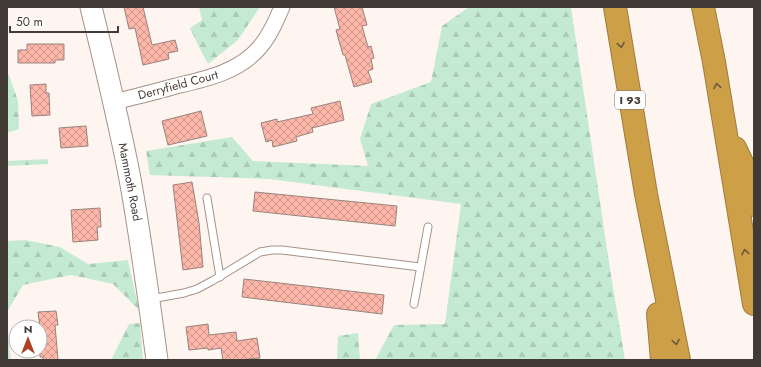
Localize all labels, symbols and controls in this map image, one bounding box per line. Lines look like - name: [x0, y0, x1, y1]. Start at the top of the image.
- scale bar: [10, 8, 118, 34]
- text: 50 m: [16, 13, 43, 31]
- one-way arrow: [616, 42, 625, 49]
- street label: Derryfield Court: [136, 66, 220, 104]
- one-way arrow: [714, 83, 722, 89]
- road number: I 93: [615, 91, 645, 109]
- street label: Mammoth Road: [114, 141, 146, 223]
- one-way arrow: [741, 249, 750, 255]
- north arrow: [8, 319, 48, 359]
- text: N: [24, 321, 32, 337]
- one-way arrow: [671, 339, 679, 345]

